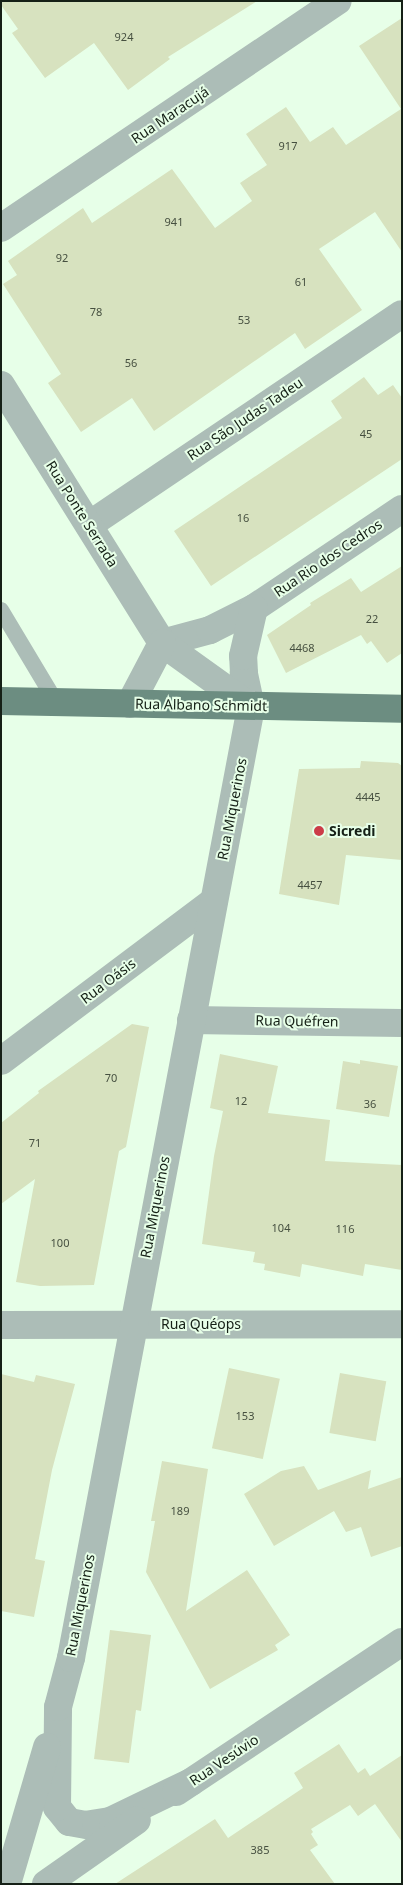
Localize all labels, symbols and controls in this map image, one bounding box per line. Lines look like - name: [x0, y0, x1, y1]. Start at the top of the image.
- house number: 924: [115, 30, 133, 44]
- street label: Rua Maracujá: [128, 83, 212, 147]
- house number: 917: [279, 139, 297, 153]
- house number: 941: [165, 215, 183, 229]
- house number: 92: [56, 251, 68, 265]
- house number: 61: [295, 275, 307, 289]
- house number: 78: [90, 305, 102, 319]
- house number: 53: [238, 313, 250, 327]
- house number: 56: [125, 356, 137, 370]
- street label: Rua São Judas Tadeu: [184, 374, 306, 464]
- house number: 45: [360, 427, 372, 441]
- street label: Rua Ponte Serrada: [42, 458, 122, 570]
- house number: 16: [237, 511, 249, 525]
- street label: Rua Rio dos Cedros: [271, 516, 385, 600]
- house number: 22: [366, 612, 378, 626]
- house number: 4468: [289, 641, 315, 655]
- street label: Rua Albano Schmidt: [135, 695, 267, 715]
- street label: Rua Miquerinos: [214, 757, 250, 861]
- house number: 4445: [355, 790, 381, 804]
- place label: Sicredi: [329, 823, 375, 839]
- marker: Sicredi: [313, 825, 325, 837]
- house number: 4457: [297, 878, 323, 892]
- street label: Rua Oásis: [77, 955, 139, 1007]
- street label: Rua Quéfren: [255, 1012, 339, 1030]
- house number: 70: [105, 1071, 117, 1085]
- house number: 12: [235, 1094, 247, 1108]
- house number: 36: [364, 1097, 376, 1111]
- house number: 71: [29, 1136, 41, 1150]
- street label: Rua Miquerinos: [137, 1155, 173, 1259]
- house number: 104: [272, 1221, 290, 1235]
- house number: 116: [336, 1222, 354, 1236]
- house number: 100: [51, 1236, 69, 1250]
- street label: Rua Quéops: [161, 1316, 241, 1332]
- house number: 153: [236, 1409, 254, 1423]
- house number: 189: [171, 1504, 189, 1518]
- street label: Rua Miquerinos: [62, 1553, 98, 1657]
- street label: Rua Vesúvio: [186, 1731, 262, 1789]
- house number: 385: [251, 1843, 269, 1857]

